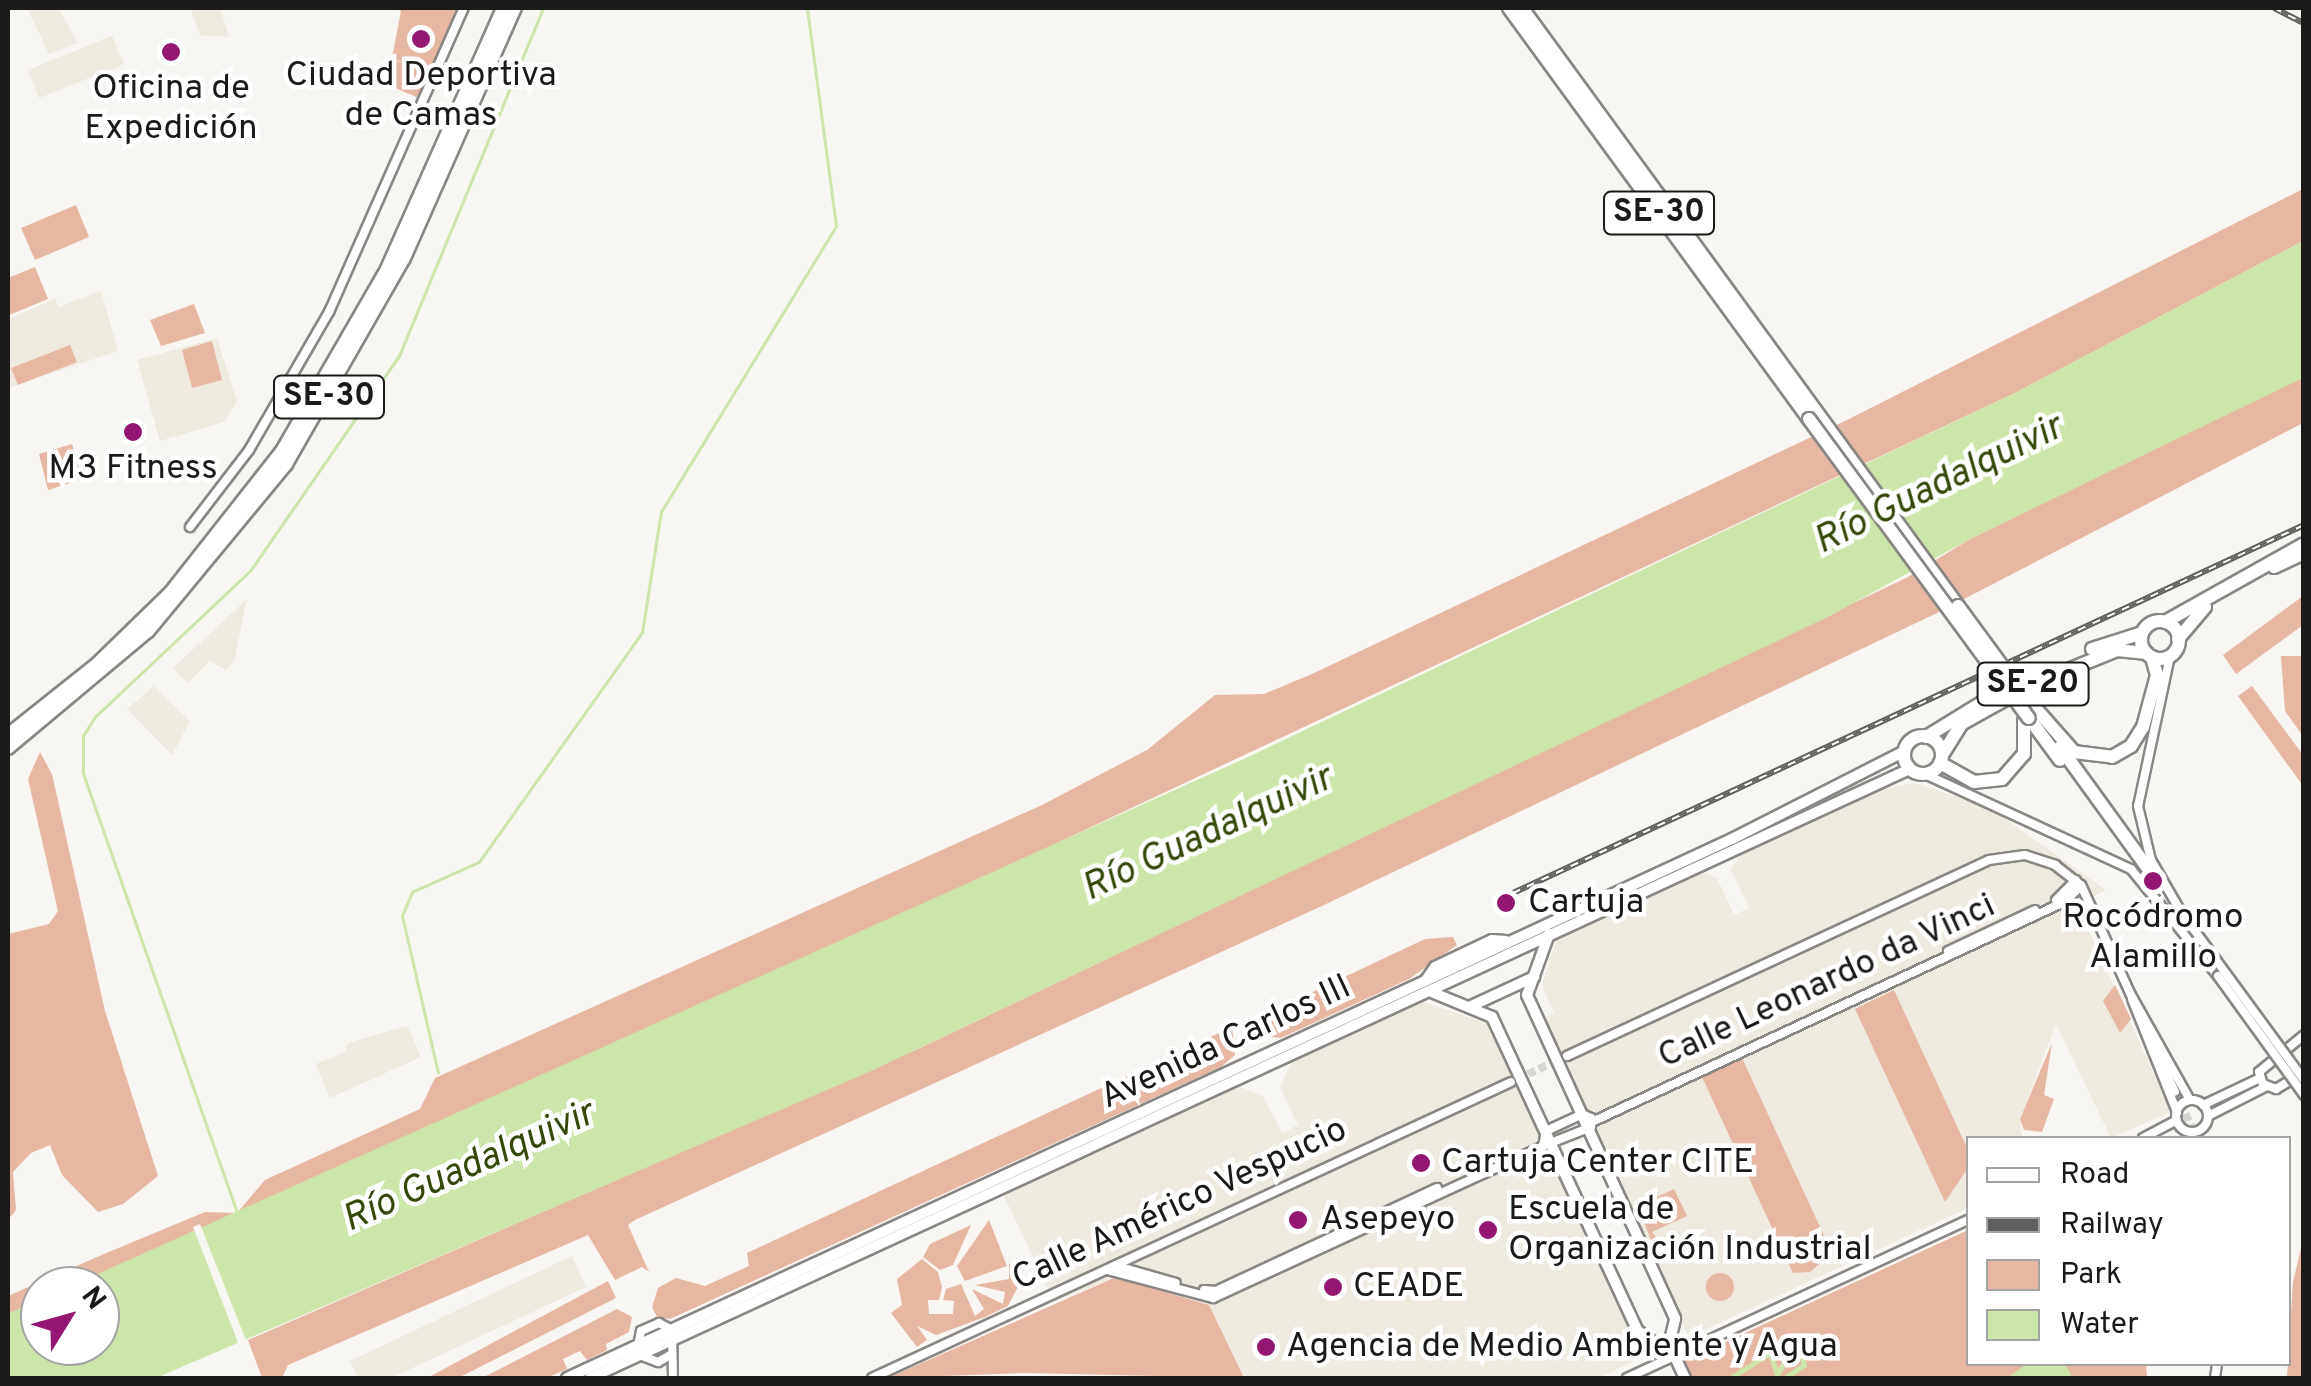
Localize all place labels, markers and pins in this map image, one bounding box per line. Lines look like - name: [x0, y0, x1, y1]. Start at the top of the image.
- marker: Ciudad Deportiva de Camas: [410, 28, 432, 50]
- marker: Oficina de Expedición: [160, 41, 182, 63]
- place label: Ciudad Deportiva de Camas: [285, 55, 557, 137]
- place label: Oficina de Expedición: [84, 68, 258, 150]
- marker: M3 Fitness: [122, 421, 144, 443]
- place label: M3 Fitness: [48, 448, 218, 490]
- marker: Rocódromo Alamillo: [2142, 870, 2164, 892]
- place label: Cartuja: [1528, 882, 1644, 924]
- marker: Cartuja: [1493, 890, 1519, 916]
- place label: Rocódromo Alamillo: [2062, 897, 2244, 979]
- place label: Cartuja Center CITE: [1441, 1142, 1754, 1184]
- marker: Cartuja Center CITE: [1410, 1152, 1432, 1174]
- place label: Escuela de Organización Industrial: [1508, 1189, 1872, 1271]
- place label: Asepeyo: [1320, 1199, 1455, 1241]
- marker: Asepeyo: [1285, 1207, 1311, 1233]
- marker: Escuela de Organización Industrial: [1477, 1219, 1499, 1241]
- place label: CEADE: [1353, 1266, 1464, 1308]
- marker: CEADE: [1322, 1276, 1344, 1298]
- place label: Agencia de Medio Ambiente y Agua: [1286, 1326, 1841, 1368]
- marker: Agencia de Medio Ambiente y Agua: [1255, 1336, 1277, 1358]

